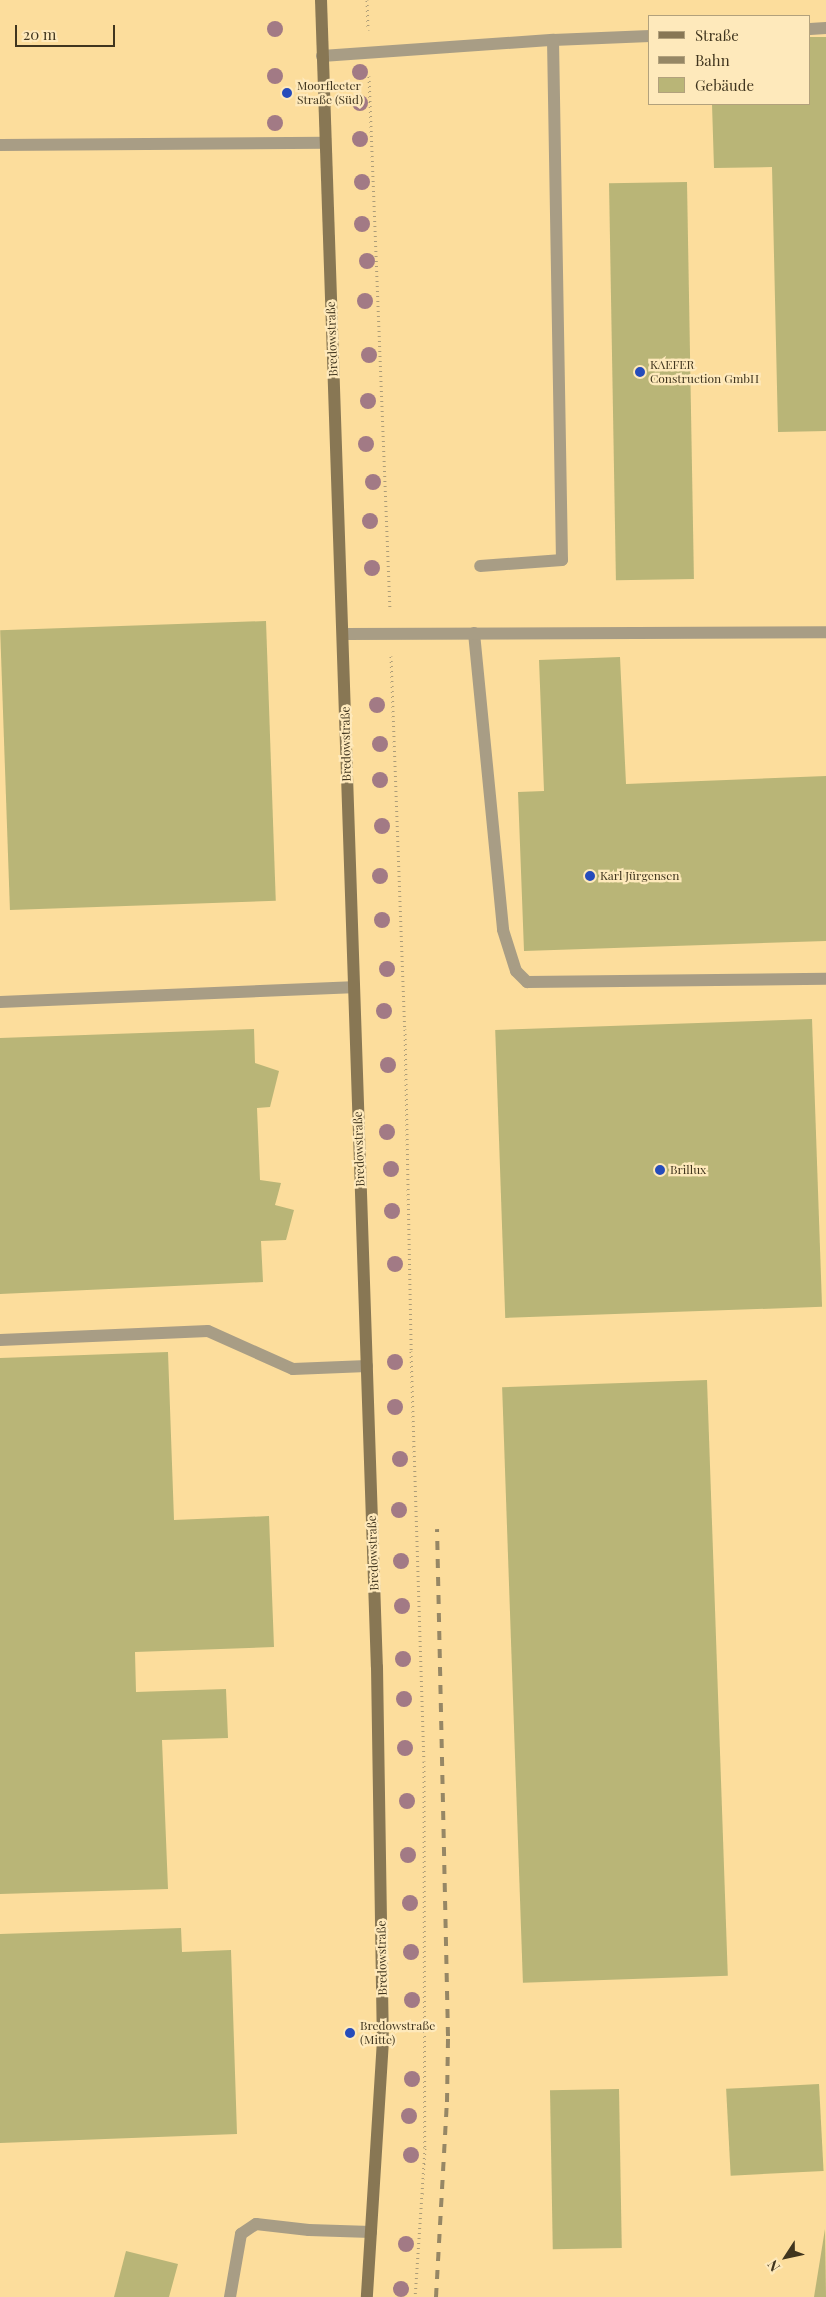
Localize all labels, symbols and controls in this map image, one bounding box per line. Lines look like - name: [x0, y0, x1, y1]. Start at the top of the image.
- scale bar: [18, 15, 118, 47]
- legend: [648, 15, 811, 105]
- text: 20 m: [23, 24, 56, 44]
- text: Straße: [695, 25, 739, 45]
- text: Bahn: [695, 50, 730, 70]
- text: Gebäude: [695, 75, 754, 95]
- place label: Moorfleeter Straße (Süd): [297, 79, 363, 107]
- marker: Moorfleeter Straße (Süd): [281, 87, 293, 99]
- street label: Bredowstraße: [323, 301, 341, 377]
- place label: KAEFER Construction GmbH: [650, 358, 759, 386]
- marker: KAEFER Construction GmbH: [634, 366, 646, 378]
- street label: Bredowstraße: [338, 706, 354, 782]
- place label: Karl Jürgensen: [600, 869, 679, 883]
- marker: Karl Jürgensen: [584, 870, 596, 882]
- street label: Bredowstraße: [350, 1111, 368, 1187]
- place label: Brillux: [670, 1163, 706, 1177]
- marker: Brillux: [654, 1164, 666, 1176]
- street label: Bredowstraße: [364, 1515, 382, 1591]
- street label: Bredowstraße: [374, 1920, 390, 1996]
- place label: Bredowstraße (Mitte): [360, 2019, 435, 2047]
- marker: Bredowstraße (Mitte): [344, 2027, 356, 2039]
- north arrow: [761, 2232, 811, 2282]
- text: N: [763, 2256, 784, 2275]

